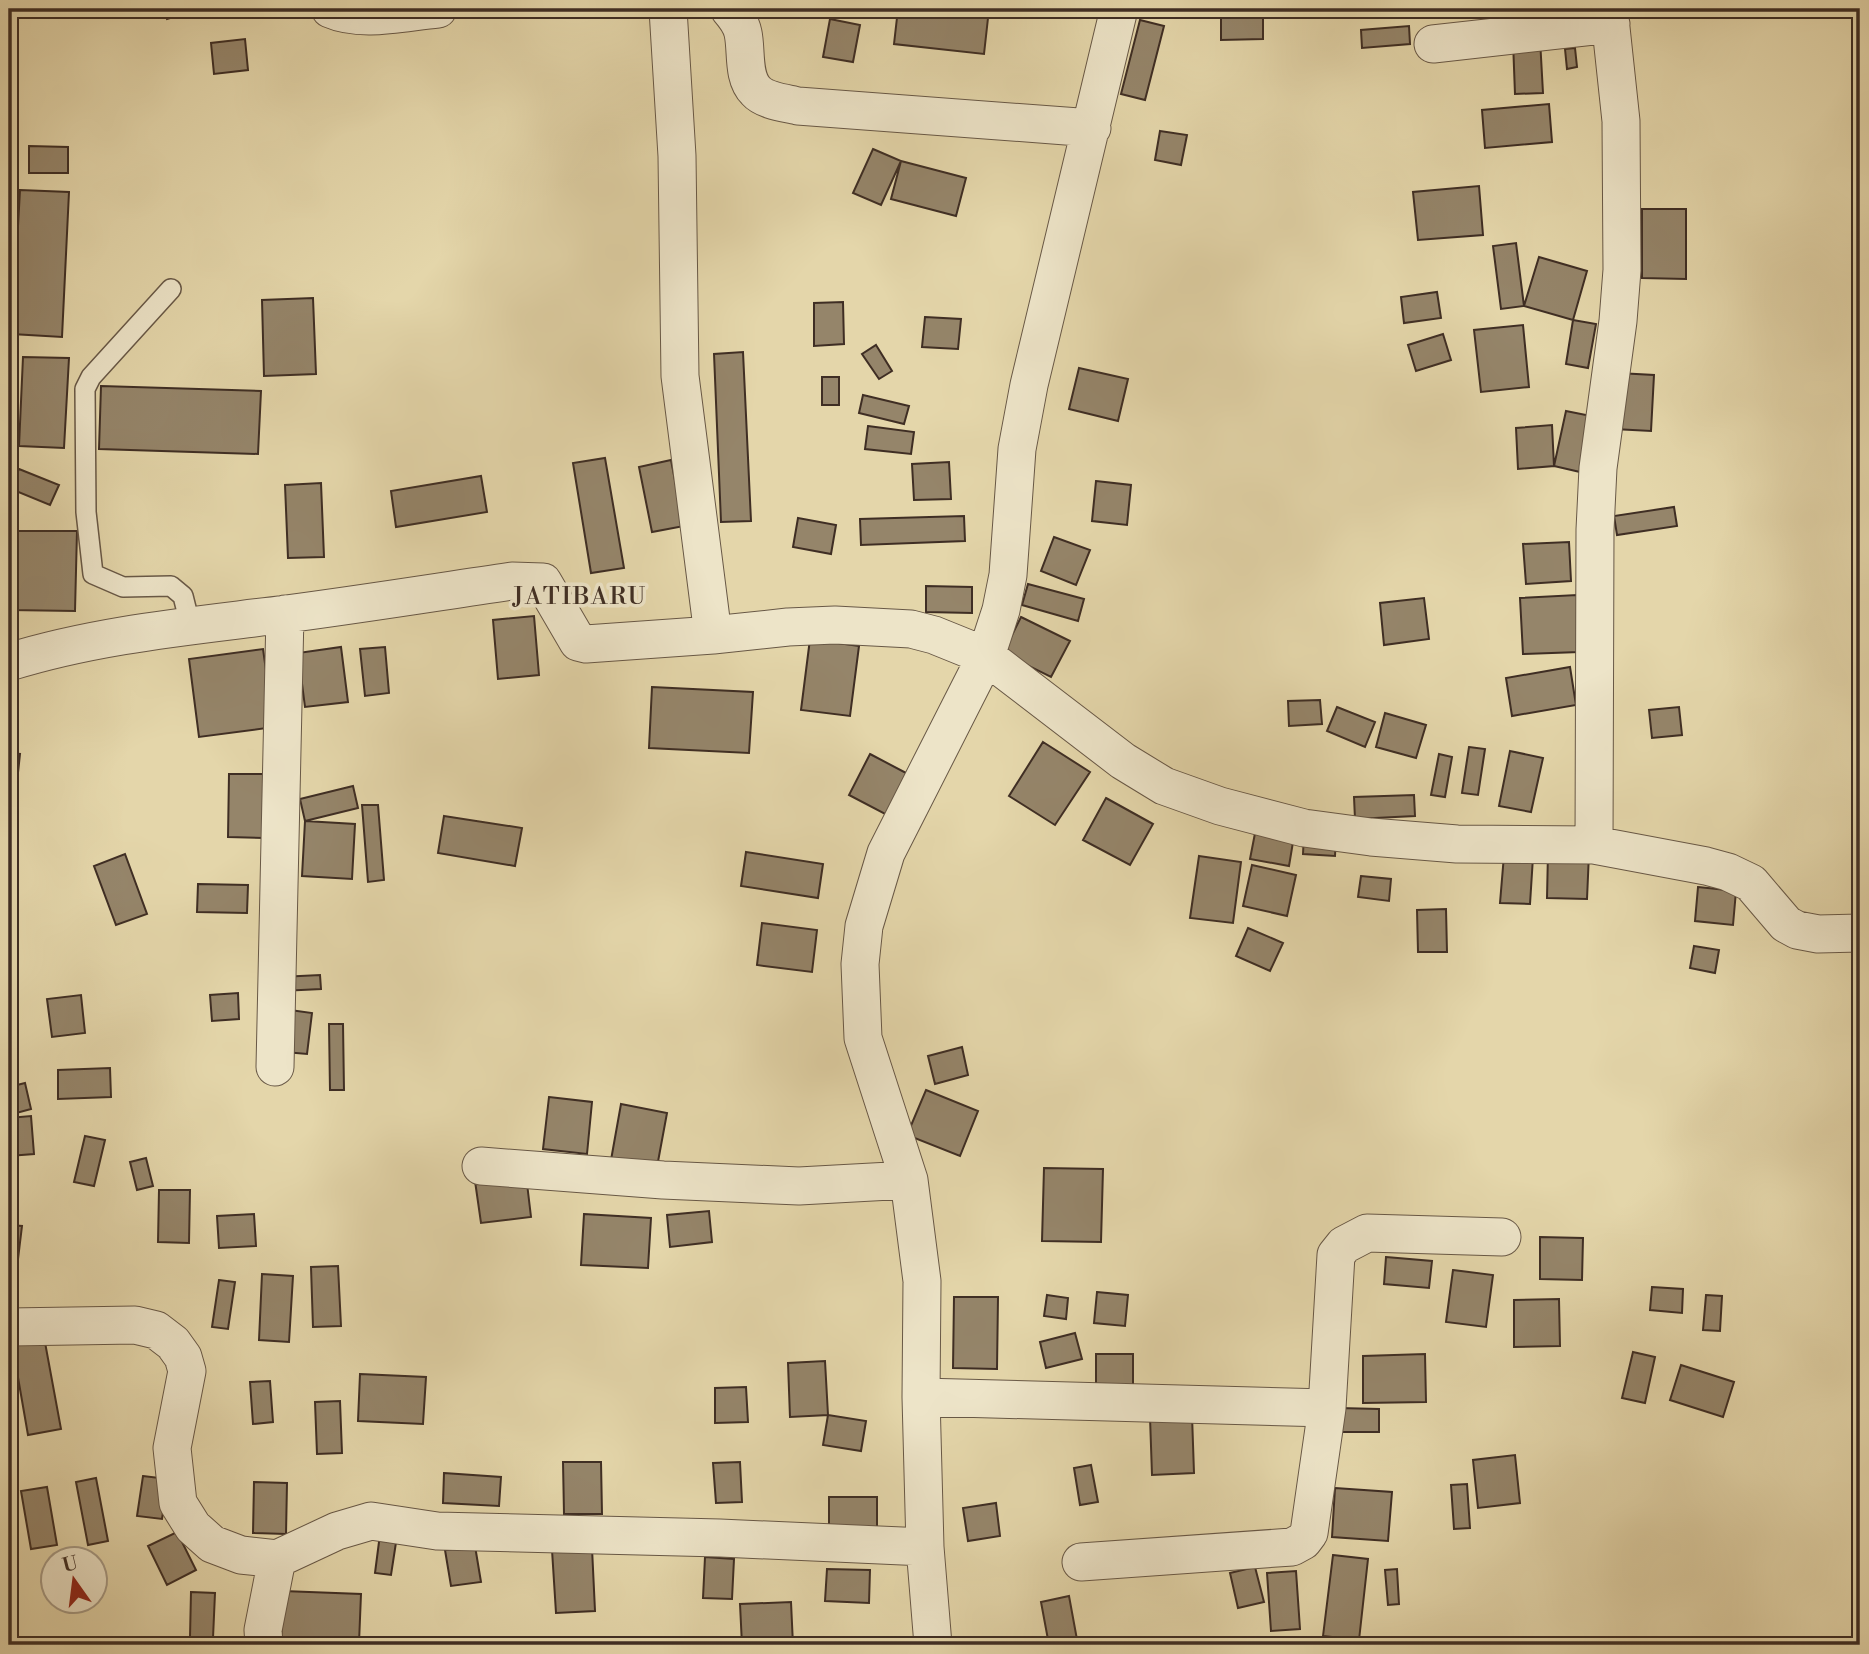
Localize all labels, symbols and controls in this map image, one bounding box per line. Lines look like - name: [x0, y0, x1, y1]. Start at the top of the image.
- district label: JATIBARU: [512, 582, 647, 612]
- north arrow: [38, 1546, 108, 1616]
- text: U: [60, 1551, 80, 1578]

